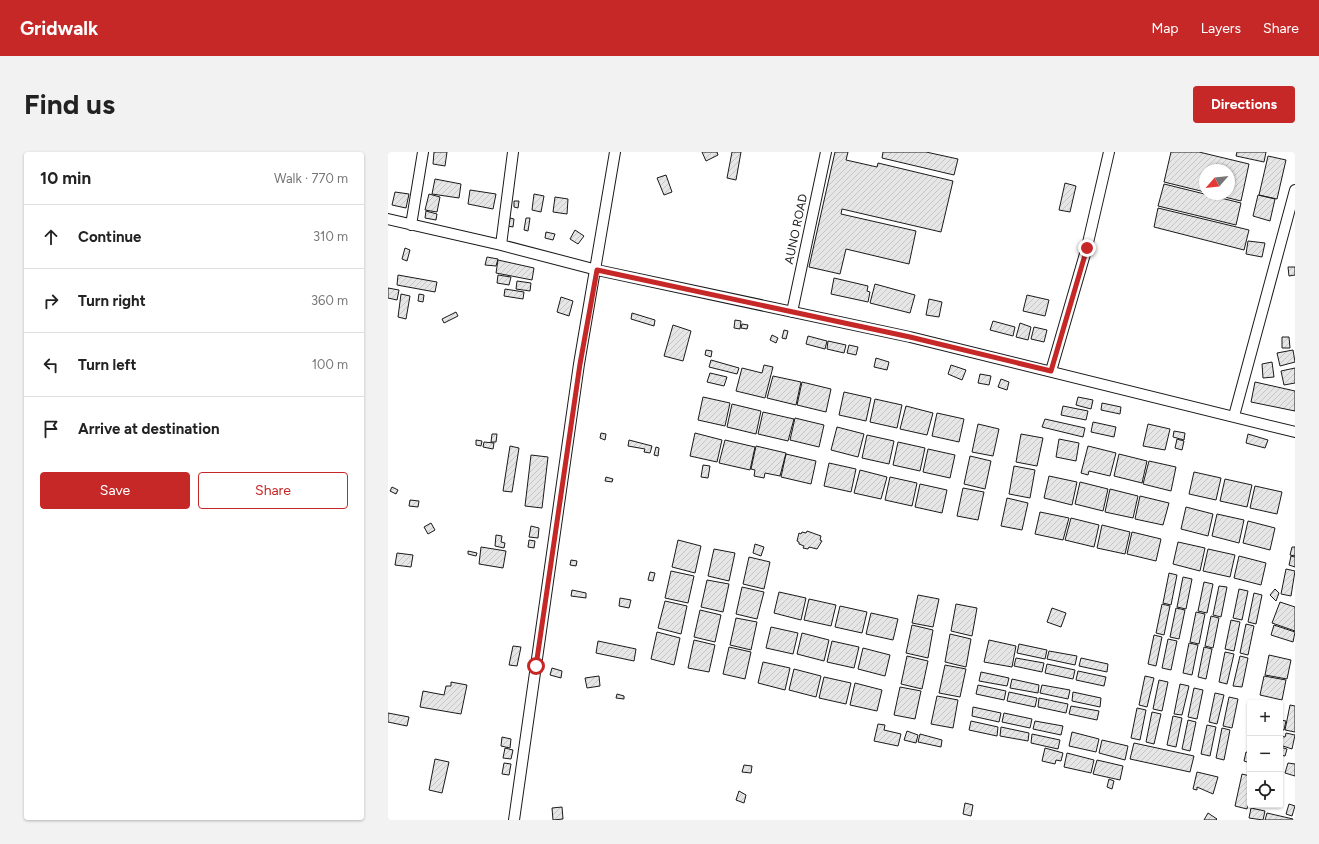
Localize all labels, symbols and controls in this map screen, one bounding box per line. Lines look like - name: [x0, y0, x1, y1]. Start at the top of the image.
- text: Gridwalk: [20, 17, 98, 40]
- text: Map: [1151, 20, 1179, 37]
- text: Layers: [1201, 20, 1241, 37]
- text: Share: [1263, 20, 1299, 37]
- button: Directions: [1193, 86, 1295, 123]
- text: Find us: [24, 87, 115, 121]
- north arrow: [1199, 164, 1235, 200]
- text: 10 min: [40, 168, 91, 188]
- text: Walk · 770 m: [274, 171, 348, 186]
- street label: AUNO ROAD: [782, 193, 810, 265]
- icon: ahead: [40, 226, 62, 248]
- text: Continue: [78, 228, 141, 246]
- text: 310 m: [313, 229, 348, 244]
- route end: [1078, 239, 1096, 257]
- icon: right: [40, 290, 62, 312]
- text: Turn right: [78, 292, 146, 310]
- text: 360 m: [311, 293, 348, 308]
- icon: left: [40, 354, 62, 376]
- text: Turn left: [78, 356, 136, 374]
- text: 100 m: [312, 357, 348, 372]
- icon: arrive: [40, 418, 62, 440]
- text: Arrive at destination: [78, 420, 219, 438]
- button: Save: [40, 472, 190, 509]
- button: Share: [198, 472, 348, 509]
- route start: [527, 657, 545, 675]
- map controls: [1247, 700, 1283, 808]
- button: +: [1247, 700, 1283, 736]
- button: −: [1247, 736, 1283, 772]
- button: locate: [1247, 772, 1283, 808]

